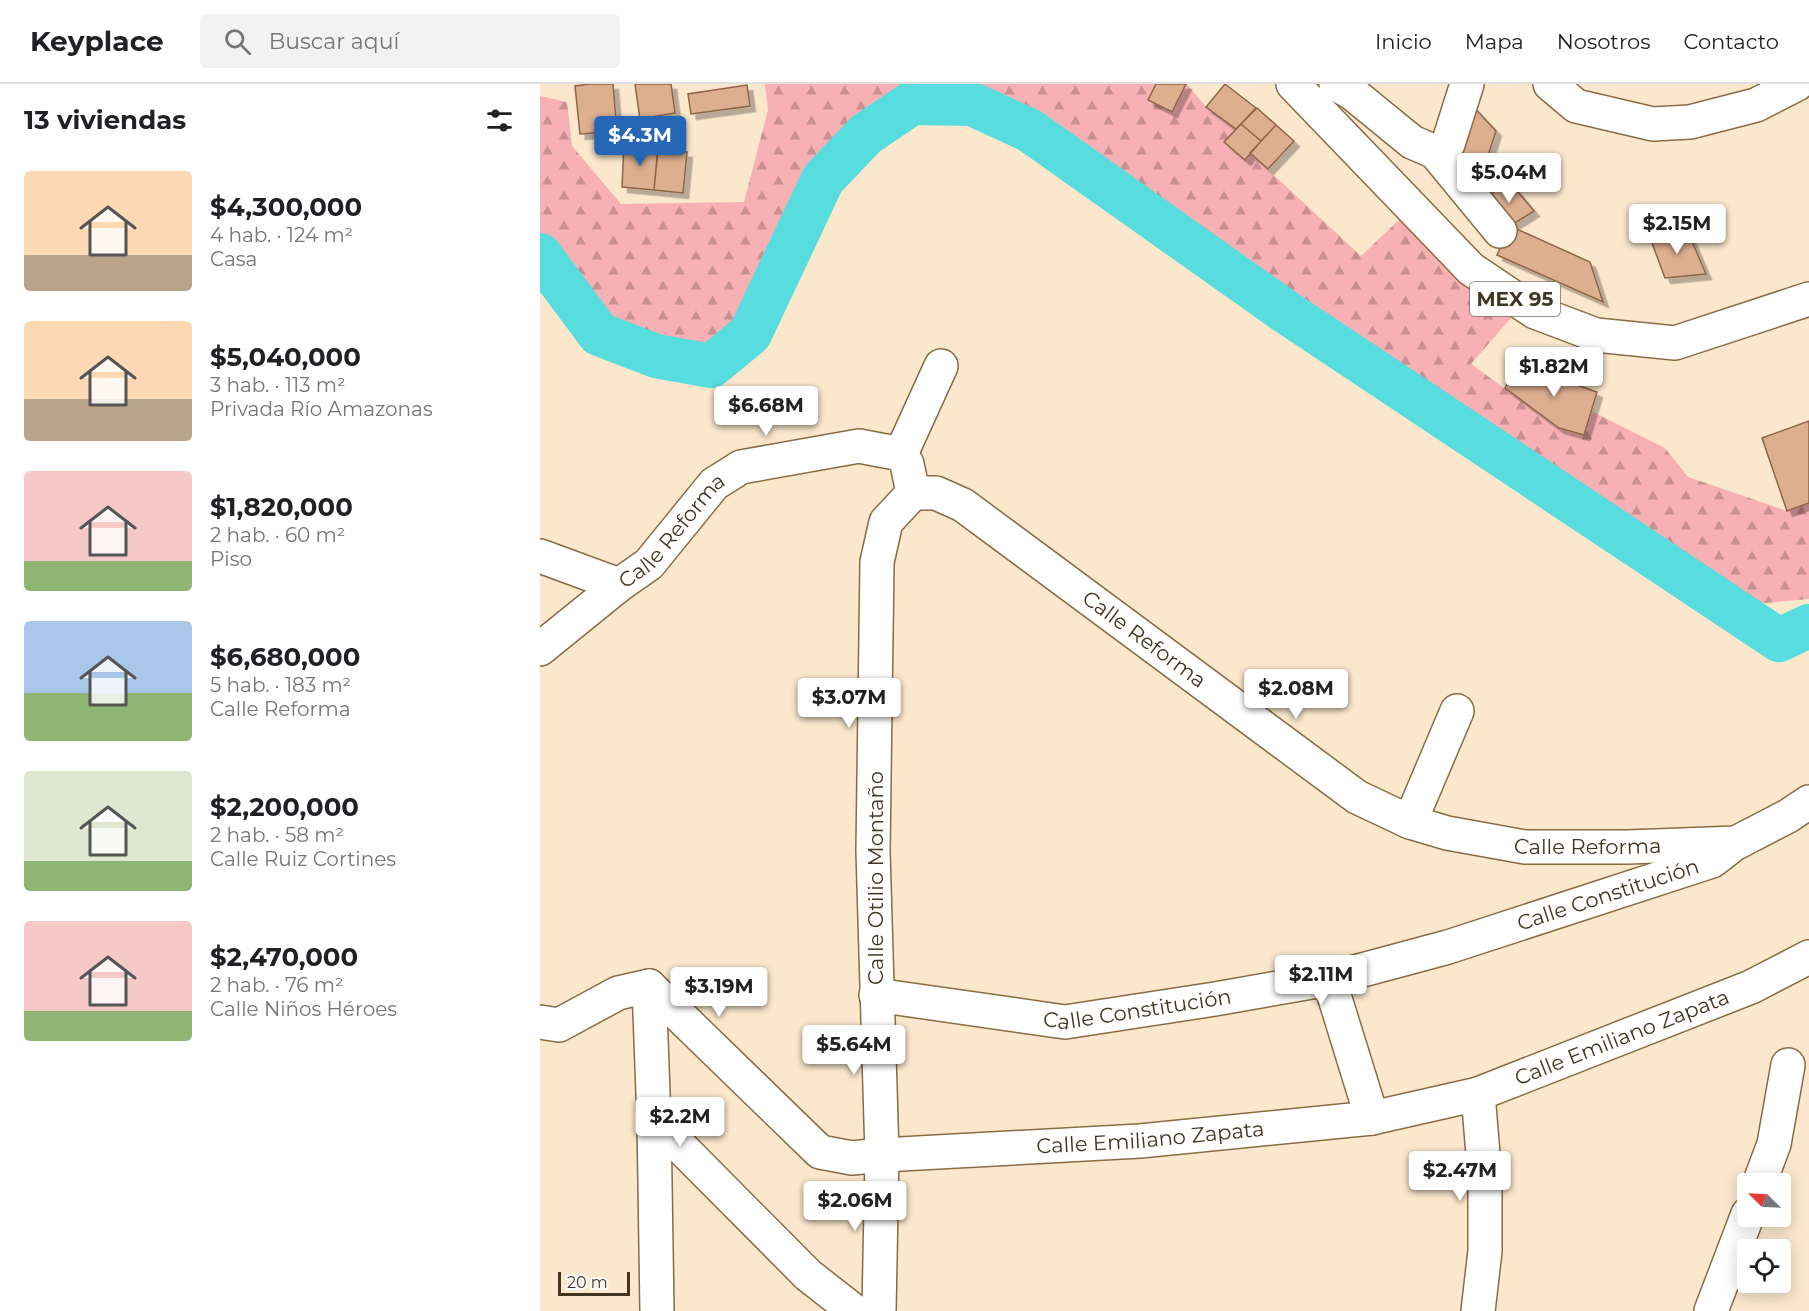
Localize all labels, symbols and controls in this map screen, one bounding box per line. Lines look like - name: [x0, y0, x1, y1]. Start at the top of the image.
- search box: [200, 14, 620, 68]
- text: Keyplace: [30, 24, 164, 58]
- icon: search: [221, 25, 254, 58]
- text: Buscar aquí: [269, 28, 399, 55]
- text: Inicio: [1375, 29, 1432, 54]
- text: Mapa: [1465, 29, 1524, 54]
- text: Nosotros: [1557, 29, 1650, 54]
- text: Contacto: [1683, 29, 1779, 54]
- text: 13 viviendas: [24, 104, 186, 136]
- icon: filters: [483, 104, 516, 137]
- pin: $4.3M: [598, 116, 682, 167]
- text: $4.3M: [608, 123, 672, 147]
- pin: $5.04M: [1460, 153, 1558, 204]
- text: $5.04M: [1471, 160, 1547, 184]
- text: $4,300,000: [210, 191, 362, 223]
- icon: home: [72, 195, 144, 267]
- pin: $2.15M: [1628, 204, 1726, 255]
- text: $2.15M: [1643, 211, 1711, 235]
- text: 4 hab. · 124 m²: [210, 223, 353, 247]
- text: Casa: [210, 247, 257, 271]
- road number: MEX 95: [1470, 282, 1560, 316]
- text: $5,040,000: [210, 341, 361, 373]
- icon: home: [72, 345, 144, 417]
- pin: $1.82M: [1505, 347, 1603, 398]
- text: $1.82M: [1519, 354, 1589, 378]
- text: 3 hab. · 113 m²: [210, 373, 346, 397]
- pin: $6.68M: [717, 386, 815, 437]
- text: $6.68M: [728, 393, 804, 417]
- text: Privada Río Amazonas: [210, 397, 433, 421]
- street label: Calle Reforma: [614, 467, 729, 593]
- text: $1,820,000: [210, 491, 353, 523]
- icon: home: [72, 495, 144, 567]
- text: 2 hab. · 60 m²: [210, 523, 345, 547]
- text: Piso: [210, 547, 252, 571]
- street label: Calle Reforma: [1078, 585, 1211, 693]
- text: $6,680,000: [210, 641, 360, 673]
- icon: home: [72, 645, 144, 717]
- pin: $2.08M: [1247, 669, 1345, 720]
- text: 5 hab. · 183 m²: [210, 673, 351, 697]
- text: $2.08M: [1258, 676, 1334, 700]
- pin: $3.07M: [800, 678, 898, 729]
- text: $3.07M: [812, 685, 886, 709]
- text: Calle Reforma: [210, 697, 350, 721]
- street label: Calle Otilio Montaño: [863, 771, 888, 985]
- text: $2,200,000: [210, 791, 359, 823]
- icon: home: [72, 795, 144, 867]
- text: 2 hab. · 58 m²: [210, 823, 344, 847]
- street label: Calle Reforma: [1512, 832, 1662, 859]
- text: Calle Ruiz Cortines: [210, 847, 396, 871]
- street label: Calle Constitución: [1514, 853, 1702, 936]
- text: $2,470,000: [210, 941, 358, 973]
- icon: home: [72, 945, 144, 1017]
- pin: $2.11M: [1272, 955, 1370, 1006]
- text: $2.11M: [1289, 962, 1353, 986]
- pin: $3.19M: [670, 967, 768, 1018]
- text: 2 hab. · 76 m²: [210, 973, 344, 997]
- text: $3.19M: [684, 974, 754, 998]
- street label: Calle Constitución: [1042, 983, 1233, 1035]
- street label: Calle Emiliano Zapata: [1511, 984, 1733, 1090]
- text: Calle Niños Héroes: [210, 997, 397, 1021]
- pin: $5.64M: [805, 1025, 903, 1076]
- text: $5.64M: [816, 1032, 892, 1056]
- pin: $2.2M: [638, 1097, 722, 1148]
- text: $2.2M: [649, 1104, 711, 1128]
- street label: Calle Emiliano Zapata: [1036, 1116, 1265, 1159]
- pin: $2.47M: [1411, 1151, 1509, 1202]
- text: $2.47M: [1423, 1158, 1497, 1182]
- north arrow: [1737, 1173, 1791, 1227]
- map controls: [1737, 1173, 1791, 1293]
- pin: $2.06M: [806, 1181, 904, 1232]
- text: $2.06M: [817, 1188, 893, 1212]
- button: locate: [1737, 1239, 1791, 1293]
- scale bar: [558, 1269, 630, 1296]
- text: 20 m: [567, 1273, 608, 1292]

